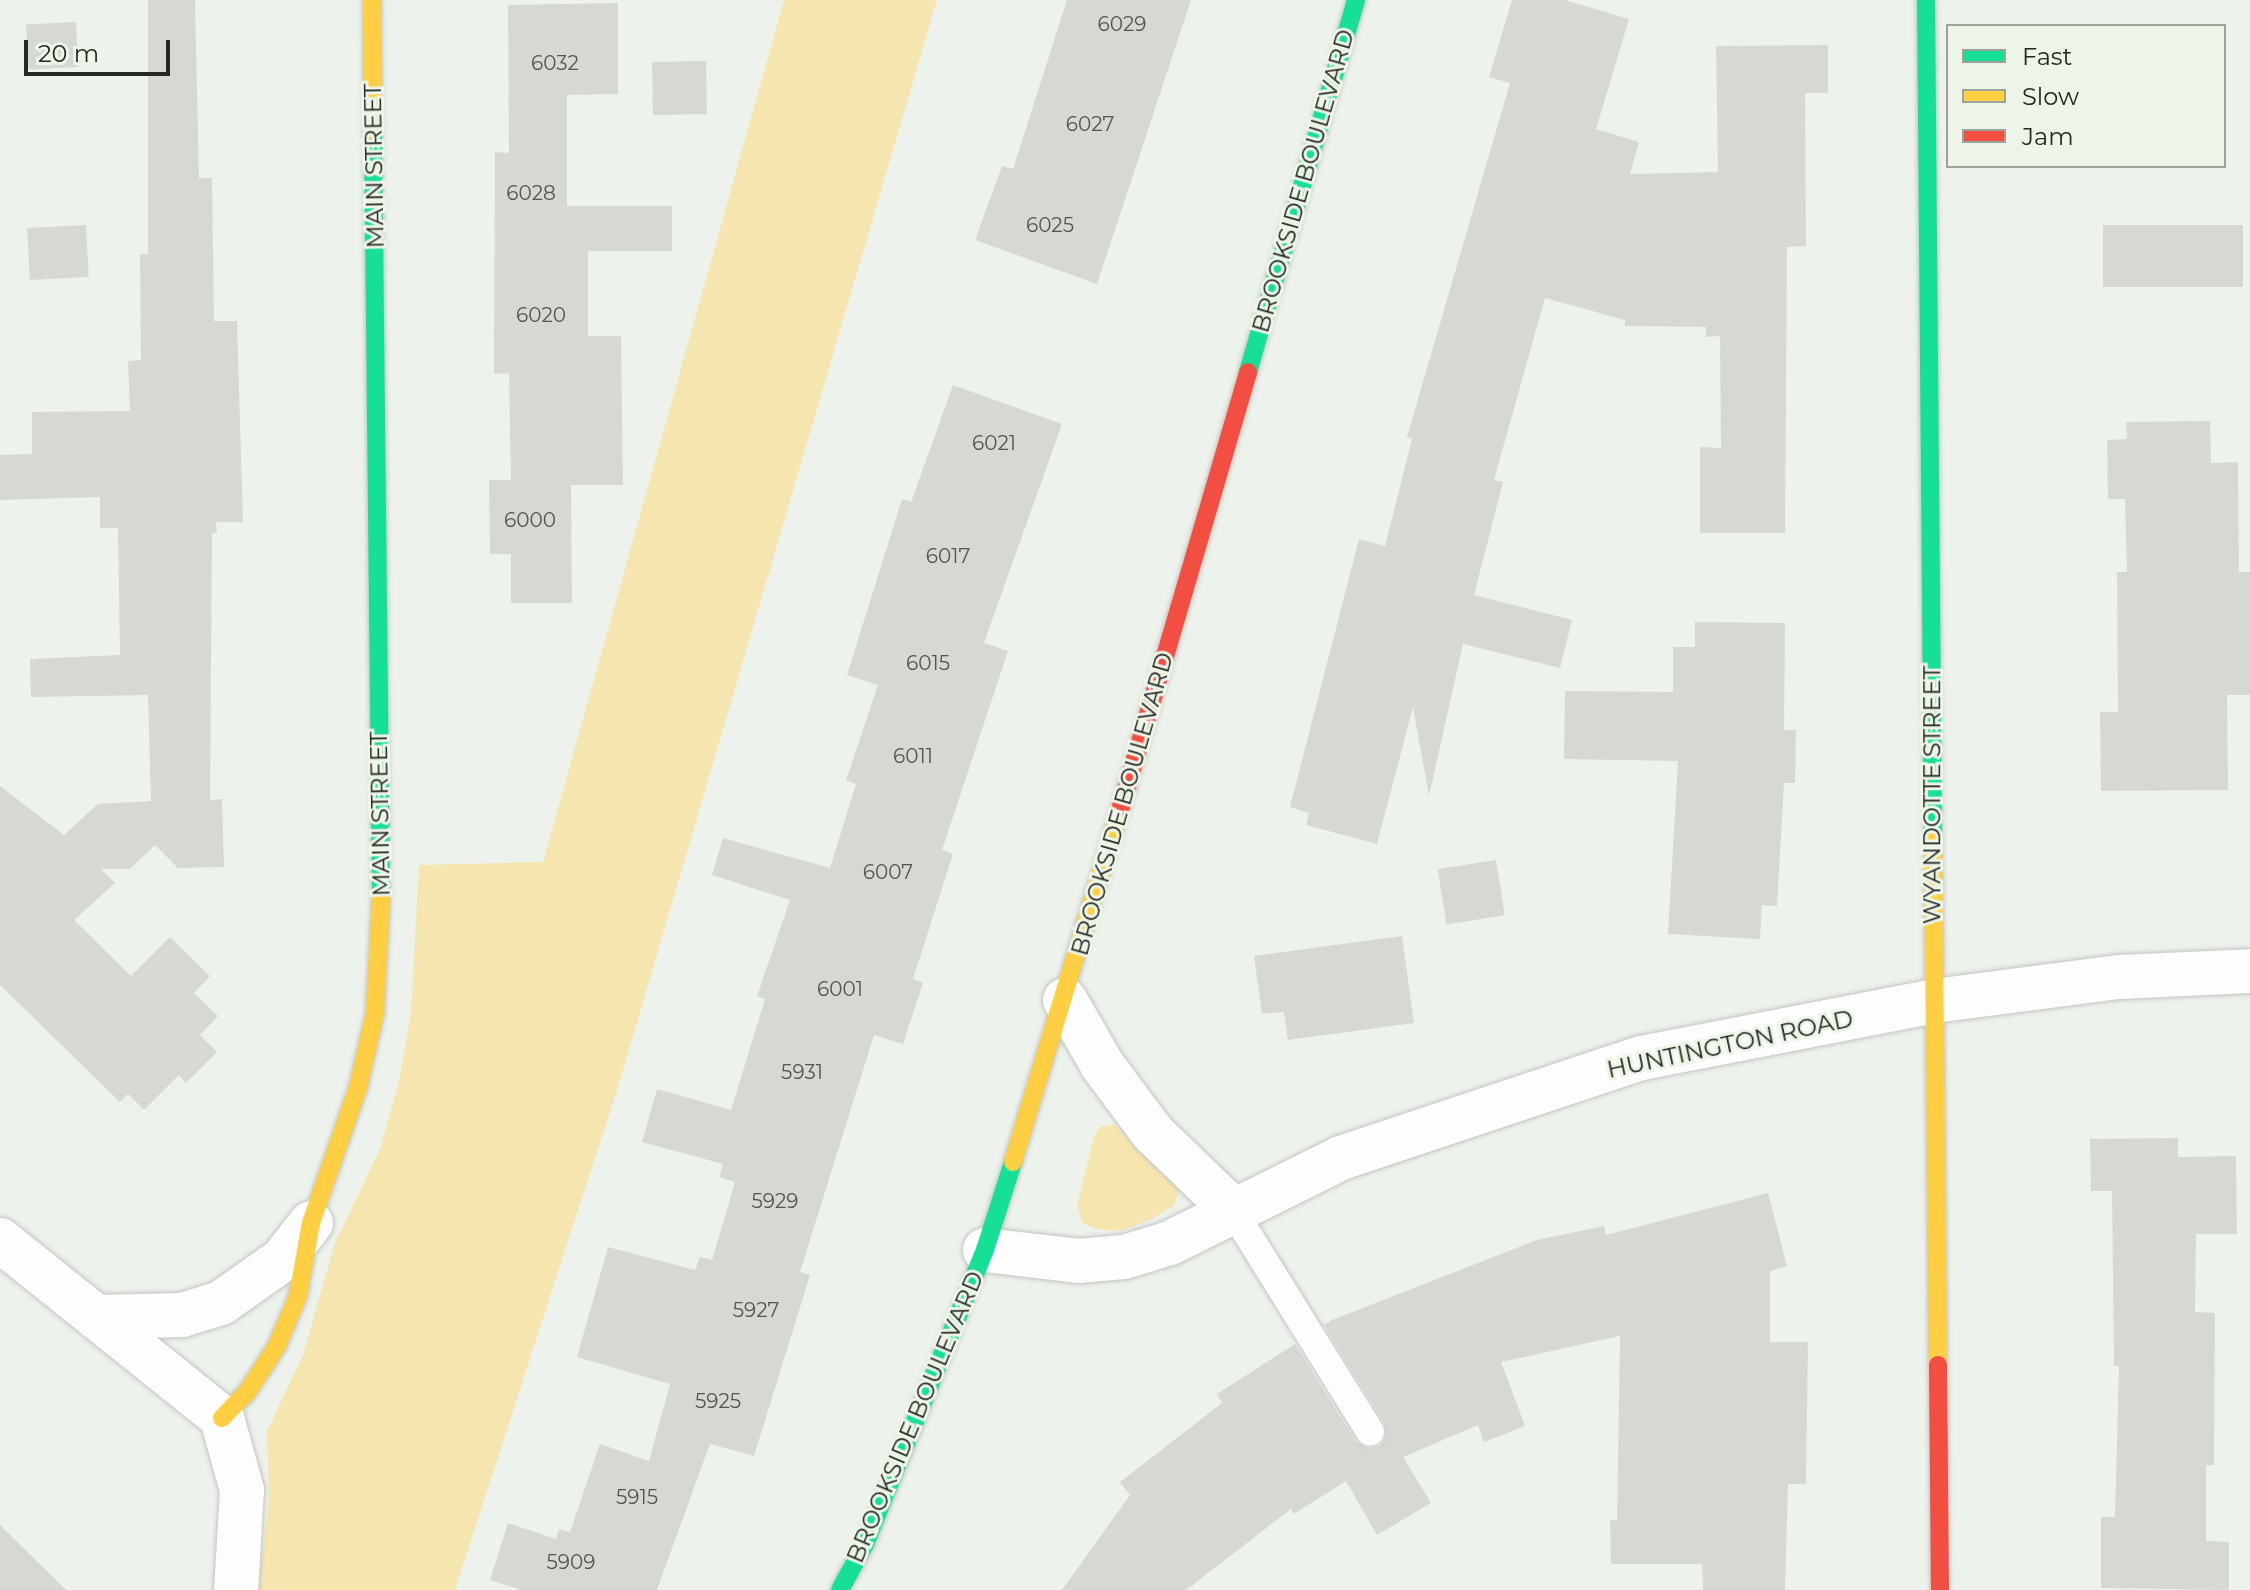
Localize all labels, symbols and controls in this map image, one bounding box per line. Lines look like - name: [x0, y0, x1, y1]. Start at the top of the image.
- house number: 6029: [1098, 12, 1146, 36]
- scale bar: [28, 24, 174, 74]
- legend: [1946, 24, 2226, 168]
- street label: BROOKSIDE BOULEVARD: [1246, 26, 1360, 336]
- text: 20 m: [38, 39, 99, 68]
- text: Fast: [2022, 42, 2072, 71]
- house number: 6032: [531, 51, 579, 75]
- text: Slow: [2022, 82, 2079, 111]
- street label: MAIN STREET: [358, 83, 390, 249]
- house number: 6027: [1066, 112, 1114, 136]
- text: Jam: [2022, 122, 2074, 151]
- house number: 6028: [506, 181, 556, 205]
- house number: 6025: [1026, 213, 1074, 237]
- house number: 6020: [516, 303, 566, 327]
- house number: 6021: [972, 431, 1016, 455]
- house number: 6000: [504, 508, 556, 532]
- house number: 6017: [926, 544, 970, 568]
- street label: BROOKSIDE BOULEVARD: [1065, 649, 1179, 959]
- house number: 6015: [906, 651, 950, 675]
- street label: WYANDOTTE STREET: [1918, 666, 1946, 924]
- street label: MAIN STREET: [364, 731, 396, 897]
- house number: 6011: [893, 744, 933, 768]
- house number: 6007: [863, 860, 913, 884]
- house number: 6001: [817, 977, 863, 1001]
- street label: HUNTINGTON ROAD: [1604, 1004, 1856, 1084]
- house number: 5931: [781, 1060, 823, 1084]
- house number: 5929: [751, 1189, 799, 1213]
- street label: BROOKSIDE BOULEVARD: [840, 1267, 990, 1567]
- house number: 5927: [733, 1298, 779, 1322]
- house number: 5925: [695, 1389, 741, 1413]
- house number: 5915: [616, 1485, 658, 1509]
- house number: 5909: [547, 1550, 595, 1574]

